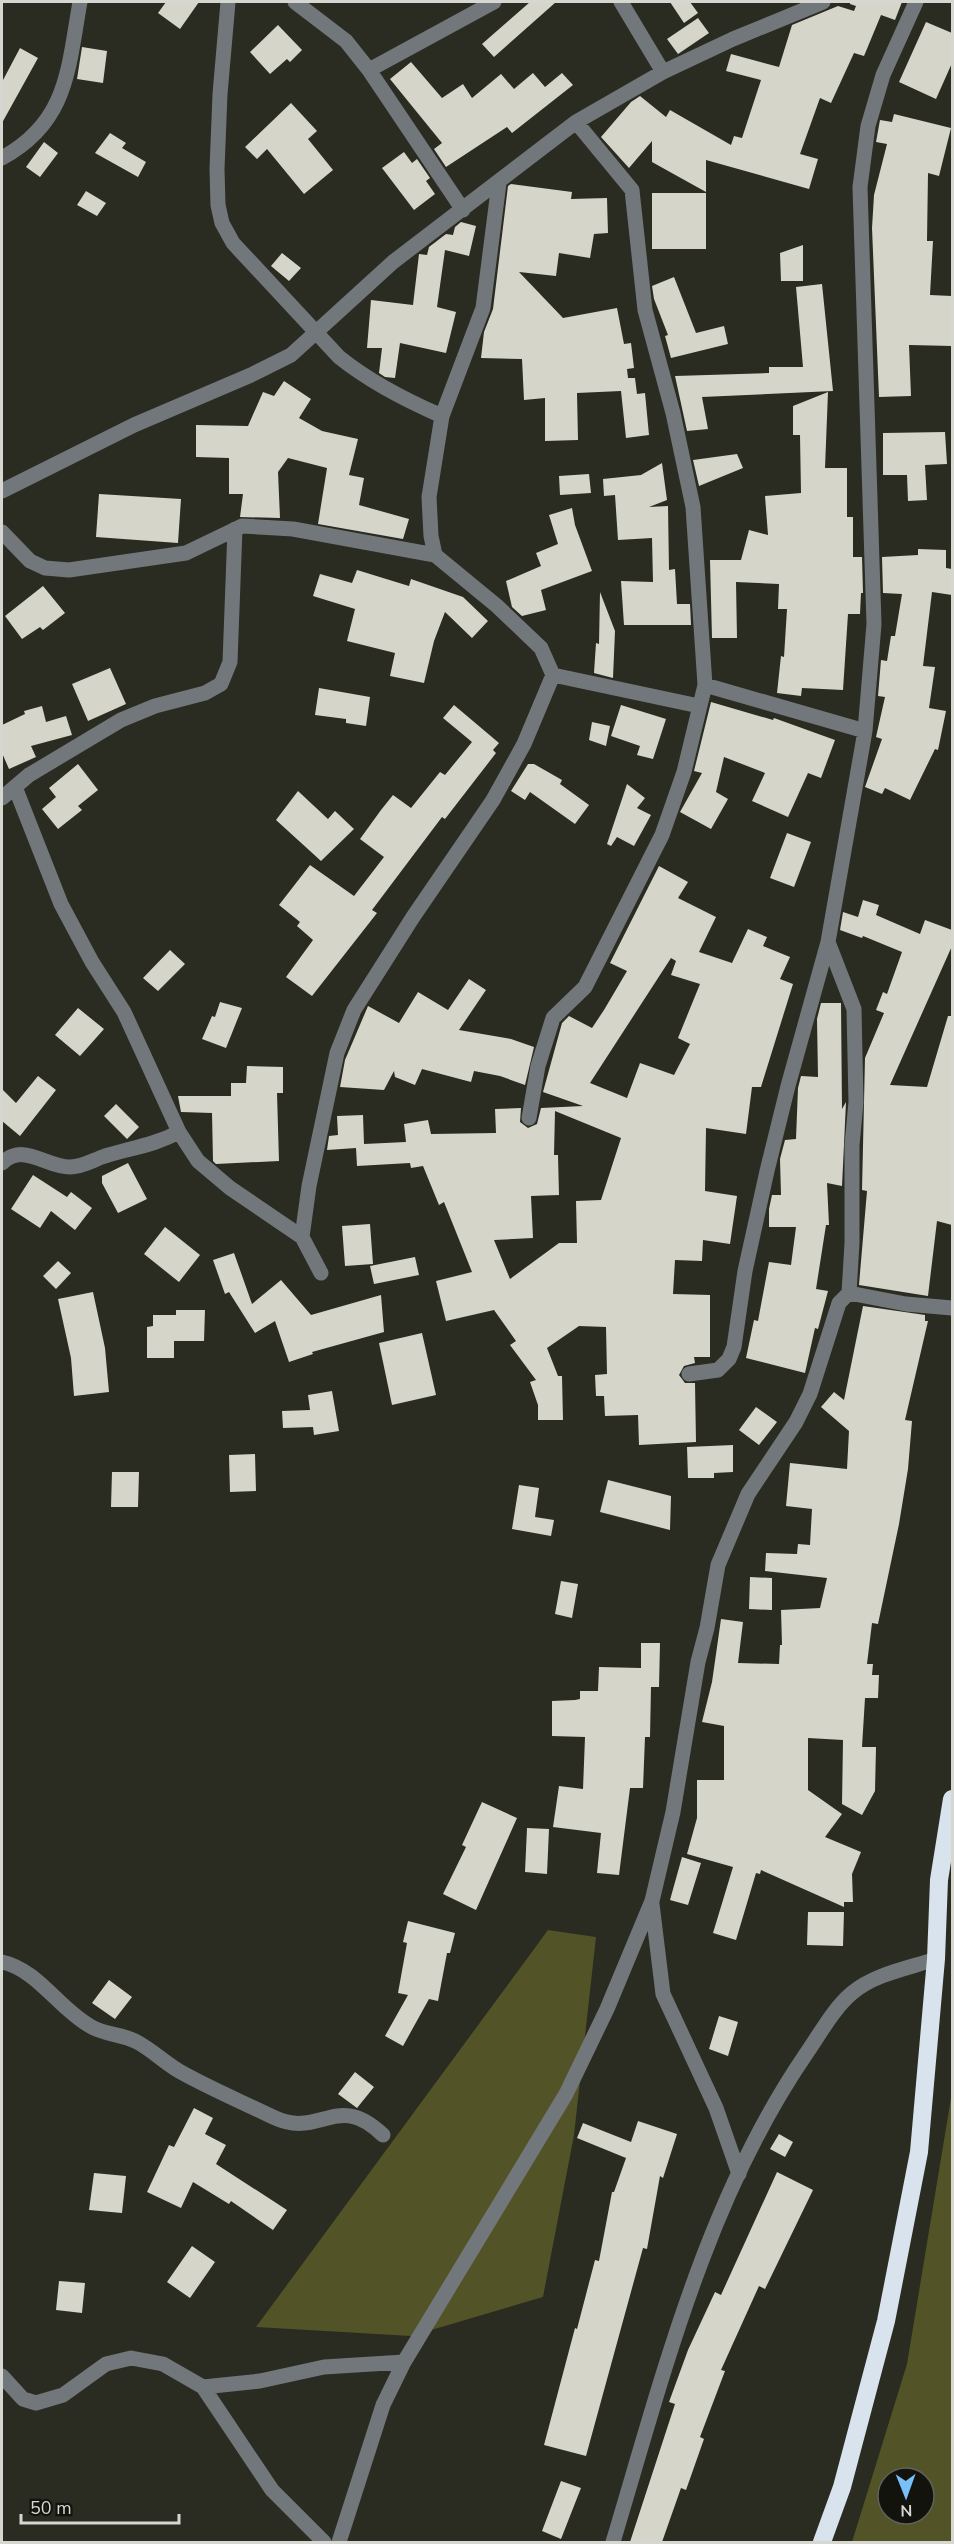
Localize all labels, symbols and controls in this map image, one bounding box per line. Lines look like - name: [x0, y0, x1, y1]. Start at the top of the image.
- north arrow: [876, 2466, 936, 2526]
- scale bar: [21, 2487, 178, 2525]
- text: 50 m: [30, 2496, 72, 2520]
- text: N: [900, 2499, 912, 2521]

